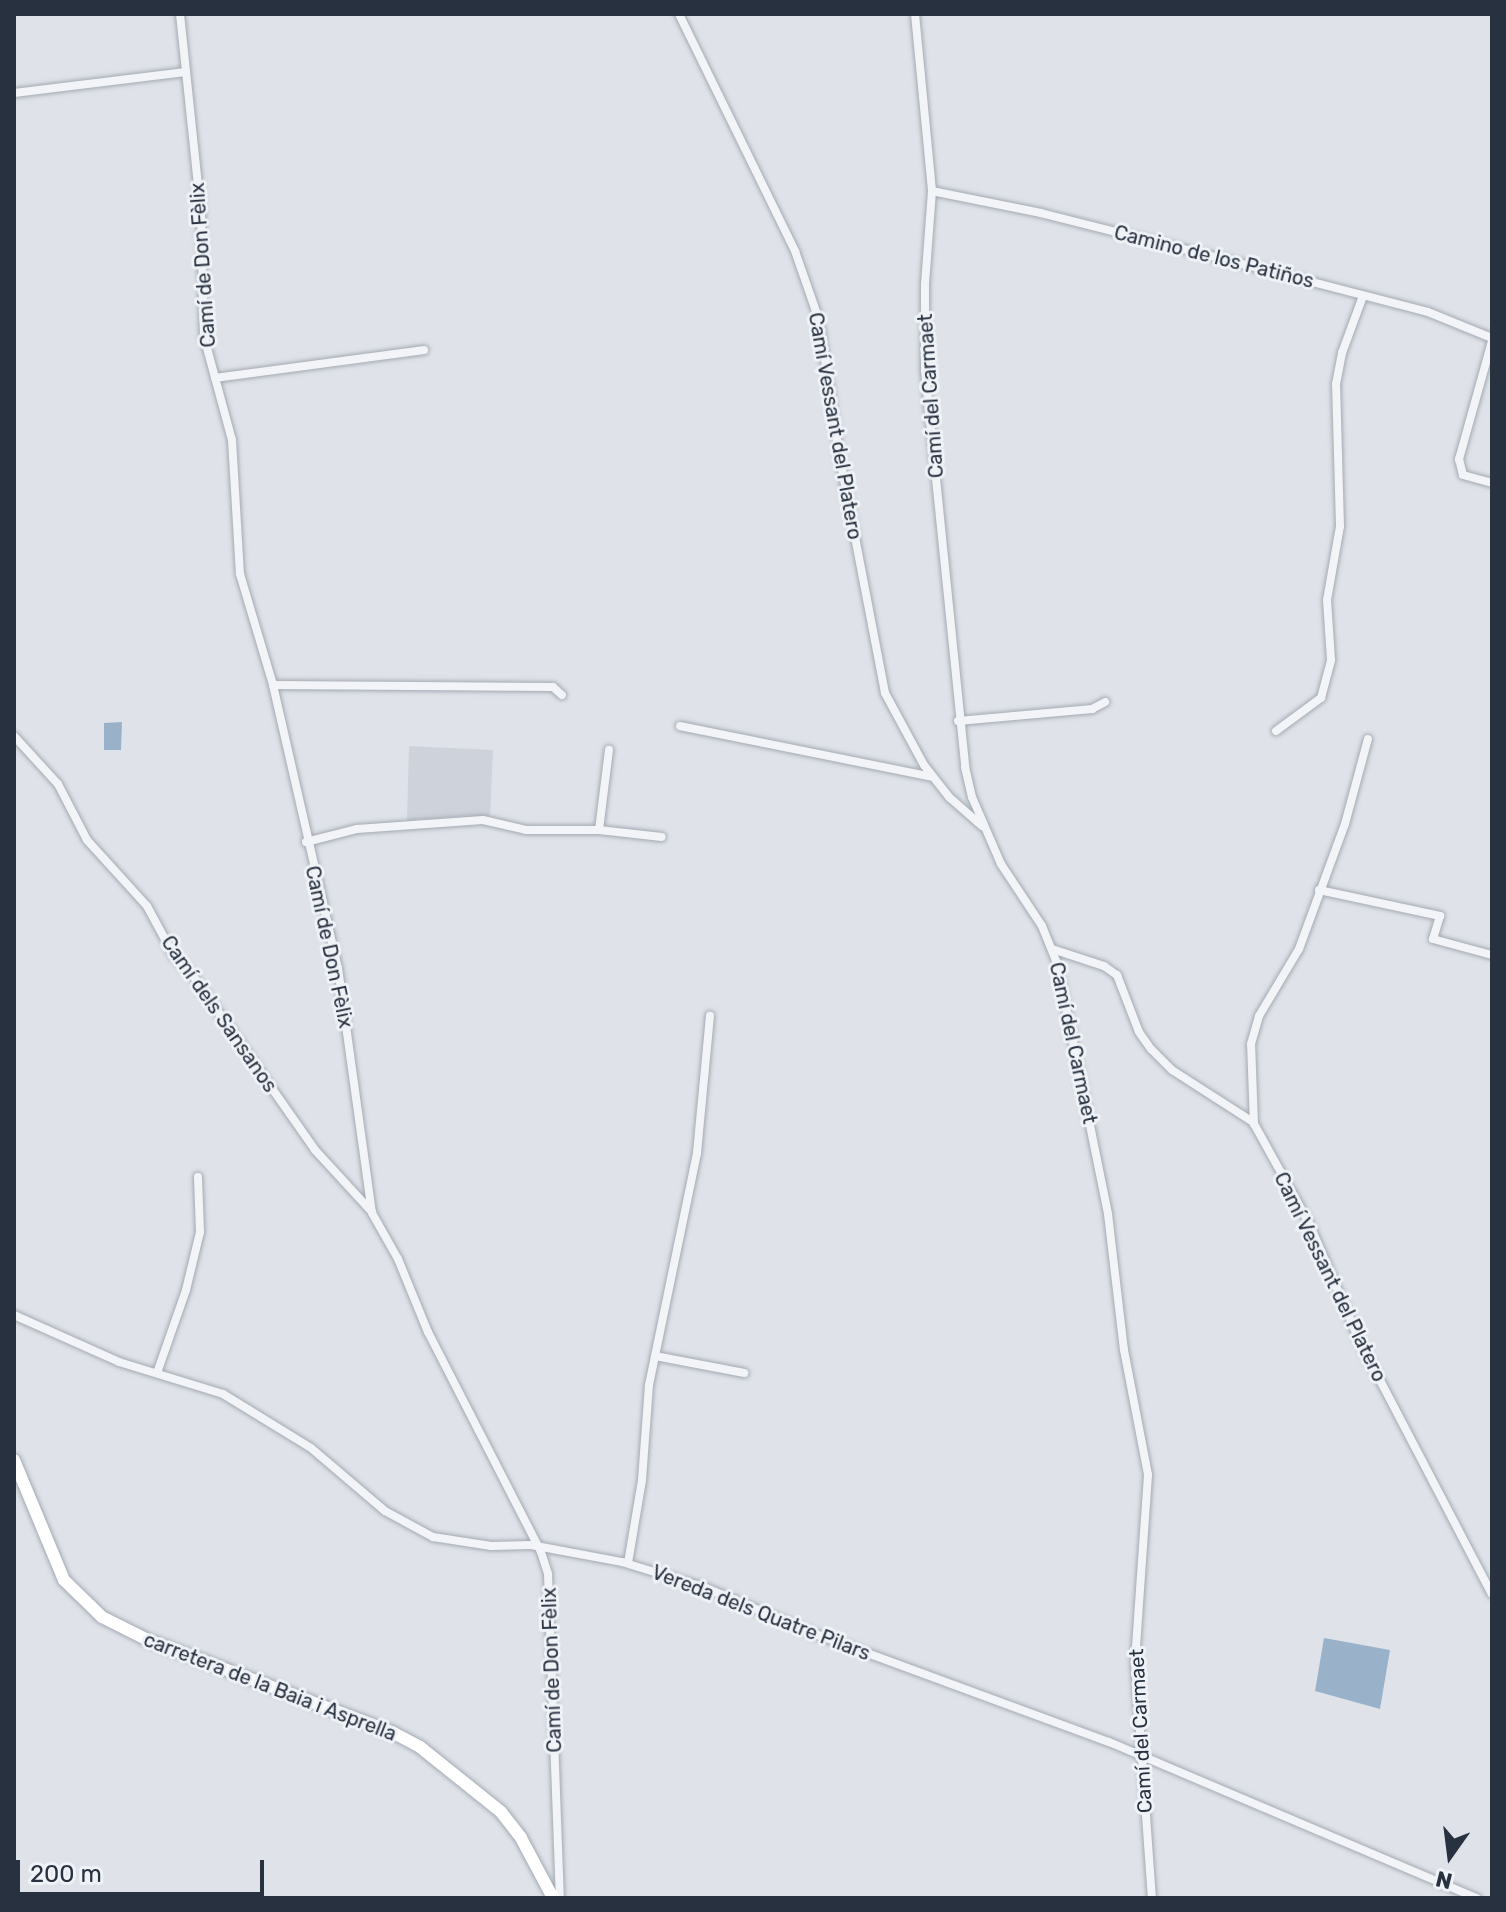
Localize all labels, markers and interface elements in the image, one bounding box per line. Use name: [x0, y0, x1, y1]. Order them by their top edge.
street label: Camí de Don Fèlix: [185, 182, 221, 348]
street label: Camino de los Patiños: [1112, 221, 1316, 293]
street label: Camí Vessant del Platero: [803, 310, 867, 542]
street label: Camí del Carmaet: [913, 313, 949, 479]
street label: Camí de Don Fèlix: [300, 864, 358, 1030]
street label: Camí dels Sansanos: [156, 931, 282, 1097]
street label: Camí del Carmaet: [1044, 960, 1102, 1126]
street label: Camí Vessant del Platero: [1269, 1168, 1391, 1386]
street label: Vereda dels Quatre Pilars: [648, 1560, 874, 1666]
street label: Camí de Don Fèlix: [537, 1587, 567, 1753]
street label: carretera de la Baia i Asprella: [140, 1628, 400, 1746]
street label: Camí del Carmaet: [1125, 1648, 1157, 1814]
north arrow: [1410, 1816, 1490, 1896]
scale bar: [20, 1844, 268, 1894]
text: 200 m: [30, 1860, 102, 1888]
text: N: [1433, 1865, 1455, 1895]

